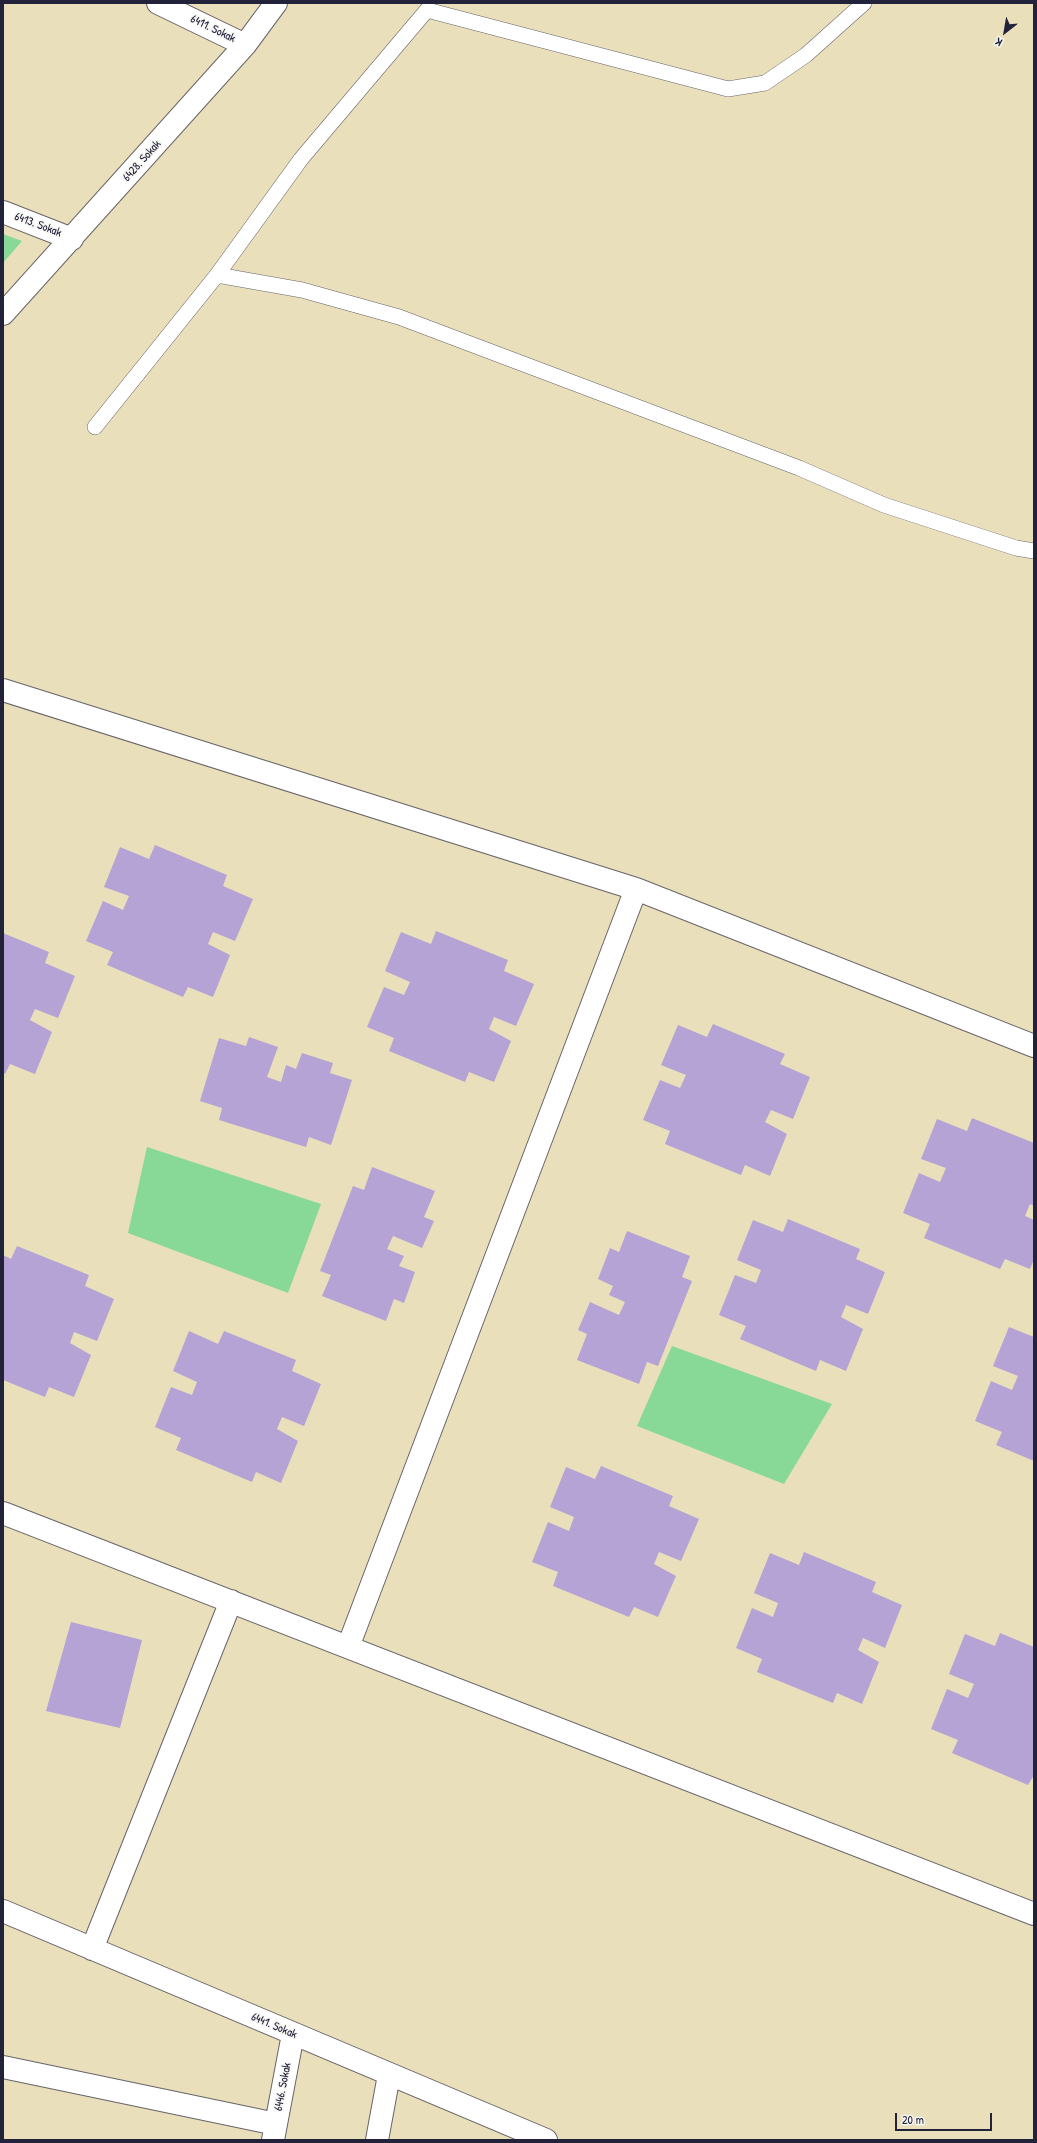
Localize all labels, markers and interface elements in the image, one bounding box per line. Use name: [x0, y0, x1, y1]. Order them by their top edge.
street label: 6411. Sokak: [188, 12, 238, 46]
north arrow: [985, 12, 1025, 52]
text: K: [993, 35, 1005, 50]
street label: 6428. Sokak: [120, 137, 164, 185]
street label: 6413. Sokak: [12, 209, 64, 241]
street label: 6441. Sokak: [249, 2010, 299, 2042]
street label: 6446. Sokak: [271, 2062, 295, 2112]
scale bar: [897, 2105, 994, 2131]
text: 20 m: [902, 2111, 924, 2128]

